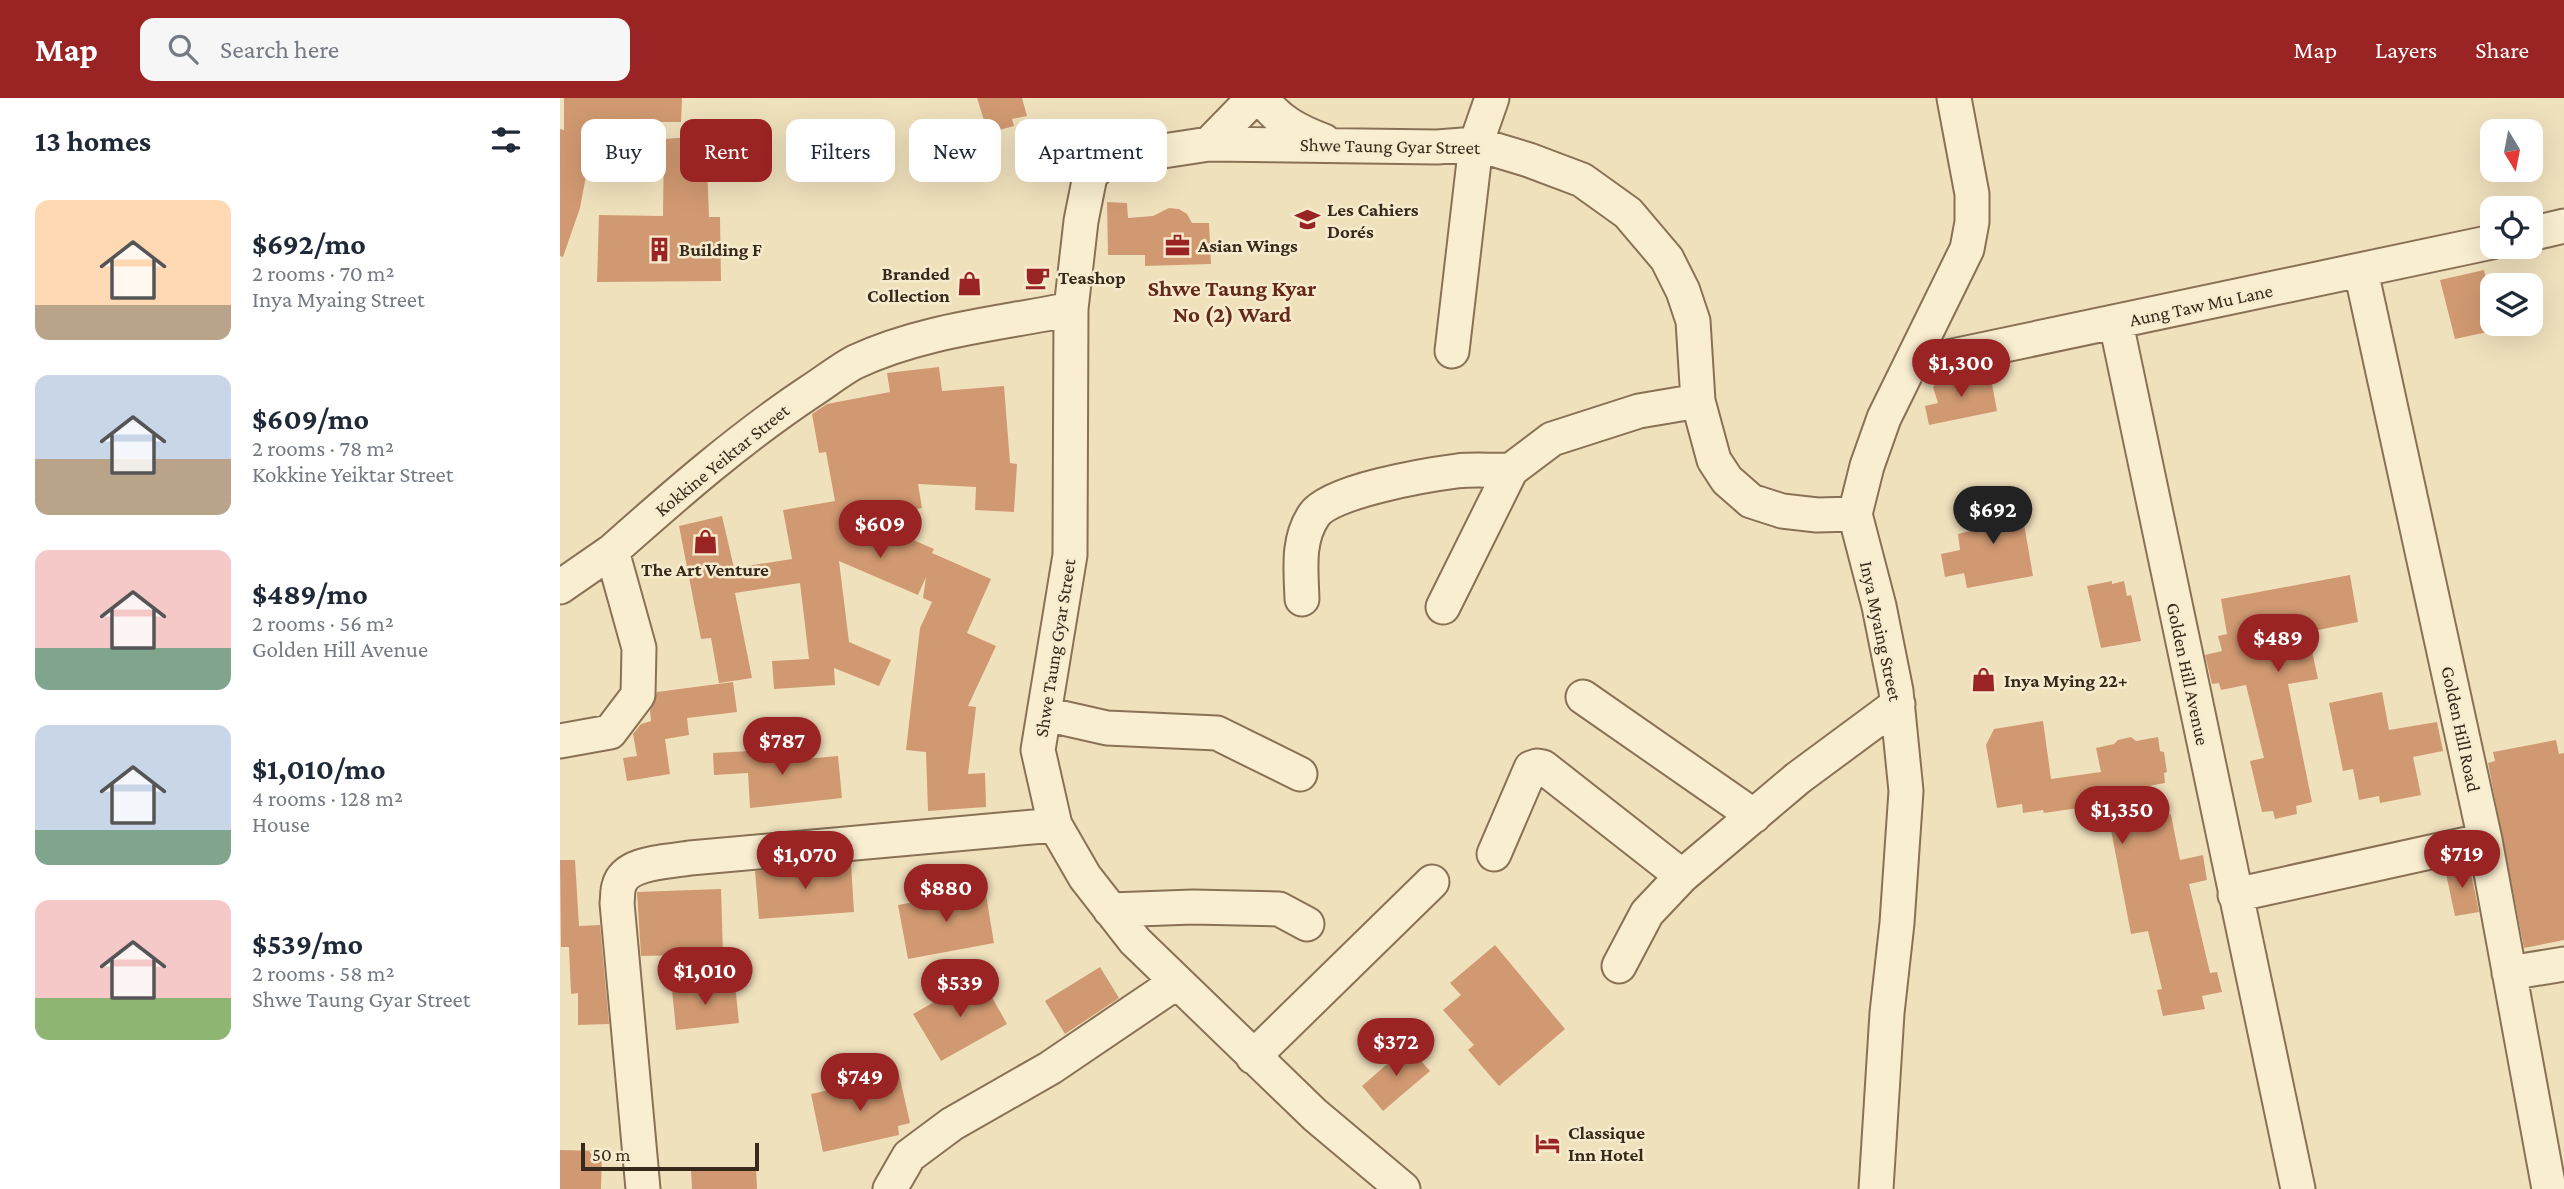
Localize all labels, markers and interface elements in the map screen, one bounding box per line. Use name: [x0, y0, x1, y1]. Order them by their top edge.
search box: [140, 18, 630, 81]
icon: search: [164, 30, 202, 68]
text: Map: [35, 31, 98, 68]
text: Search here: [220, 35, 339, 64]
text: Map: [2293, 36, 2337, 63]
text: Layers: [2375, 36, 2437, 63]
text: Share: [2475, 36, 2529, 63]
chip: Buy: [581, 119, 666, 182]
chip: Rent: [680, 119, 772, 182]
chip: Filters: [786, 119, 895, 182]
chip: New: [909, 119, 1001, 182]
chip: Apartment: [1015, 119, 1167, 182]
north arrow: [2480, 119, 2543, 182]
map controls: [2480, 119, 2543, 336]
icon: filters: [487, 121, 525, 159]
text: 13 homes: [35, 124, 151, 157]
street label: Shwe Taung Gyar Street: [1300, 134, 1481, 158]
button: locate: [2480, 196, 2543, 259]
place label: Les Cahiers Dorés: [1327, 199, 1419, 242]
school or university icon: Les Cahiers Dorés: [1293, 206, 1321, 234]
text: $692/mo: [252, 227, 366, 260]
icon: home: [91, 228, 175, 312]
office icon: Asian Wings: [1164, 231, 1192, 259]
building icon: Building F: [645, 235, 673, 263]
place label: Asian Wings: [1197, 235, 1298, 256]
place label: Building F: [679, 239, 762, 260]
text: 2 rooms · 70 m²: [252, 260, 395, 286]
place label: Branded Collection: [867, 263, 951, 306]
cafe icon: Teashop: [1024, 263, 1052, 291]
place label: Teashop: [1058, 267, 1126, 288]
shop icon: Branded Collection: [956, 270, 984, 298]
button: layers: [2480, 273, 2543, 336]
district label: Shwe Taung Kyar No (2) Ward: [1147, 275, 1317, 328]
street label: Aung Taw Mu Lane: [2128, 280, 2274, 330]
text: Inya Myaing Street: [252, 286, 425, 312]
pin: $1,300: [1904, 340, 2018, 399]
text: $1,300: [1928, 349, 1994, 375]
street label: Kokkine Yeiktar Street: [651, 399, 794, 520]
text: $609/mo: [252, 402, 369, 435]
icon: home: [91, 403, 175, 487]
text: 2 rooms · 78 m²: [252, 435, 394, 461]
text: Kokkine Yeiktar Street: [252, 461, 453, 487]
pin: $692: [1952, 486, 2034, 546]
text: $692: [1969, 496, 2017, 522]
pin: $609: [839, 500, 921, 560]
text: $609: [855, 510, 905, 536]
shop icon: The Art Venture: [691, 527, 719, 555]
street label: Shwe Taung Gyar Street: [1031, 557, 1080, 739]
place label: The Art Venture: [641, 559, 769, 580]
street label: Inya Myaing Street: [1856, 559, 1906, 704]
text: $489/mo: [252, 577, 368, 610]
icon: home: [91, 578, 175, 662]
street label: Golden Hill Avenue: [2163, 601, 2213, 747]
text: 2 rooms · 56 m²: [252, 610, 394, 636]
pin: $489: [2237, 614, 2319, 674]
text: $489: [2253, 624, 2303, 650]
text: Golden Hill Avenue: [252, 636, 428, 662]
street label: Golden Hill Road: [2437, 664, 2485, 794]
shop icon: Inya Mying 22+: [1970, 666, 1998, 694]
place label: Inya Mying 22+: [2004, 670, 2128, 691]
pin: $787: [741, 718, 823, 777]
text: $787: [759, 727, 805, 753]
text: $1,010/mo: [252, 752, 386, 785]
icon: home: [91, 753, 175, 837]
text: 4 rooms · 128 m²: [252, 785, 403, 811]
pin: $1,350: [2065, 786, 2179, 846]
text: $1,350: [2091, 796, 2153, 822]
text: House: [252, 811, 310, 837]
pin: $719: [2421, 830, 2503, 890]
pin: $1,070: [748, 832, 862, 891]
text: $719: [2440, 840, 2484, 866]
text: $1,070: [773, 841, 837, 867]
pin: $880: [905, 864, 987, 924]
text: $880: [920, 874, 972, 900]
text: $539/mo: [252, 927, 363, 960]
icon: home: [91, 928, 175, 1012]
pin: $1,010: [648, 948, 762, 1007]
text: $1,010: [674, 957, 736, 983]
text: 2 rooms · 58 m²: [252, 960, 394, 986]
pin: $539: [919, 960, 1001, 1019]
text: $539: [937, 969, 983, 995]
text: Shwe Taung Gyar Street: [252, 986, 470, 1012]
pin: $372: [1355, 1018, 1437, 1078]
text: $372: [1373, 1028, 1419, 1054]
pin: $749: [819, 1054, 901, 1113]
text: $749: [837, 1063, 883, 1089]
place label: Classique Inn Hotel: [1568, 1122, 1645, 1165]
hotel icon: Classique Inn Hotel: [1534, 1129, 1562, 1157]
scale bar: [581, 1140, 760, 1172]
text: 50 m: [592, 1144, 631, 1165]

